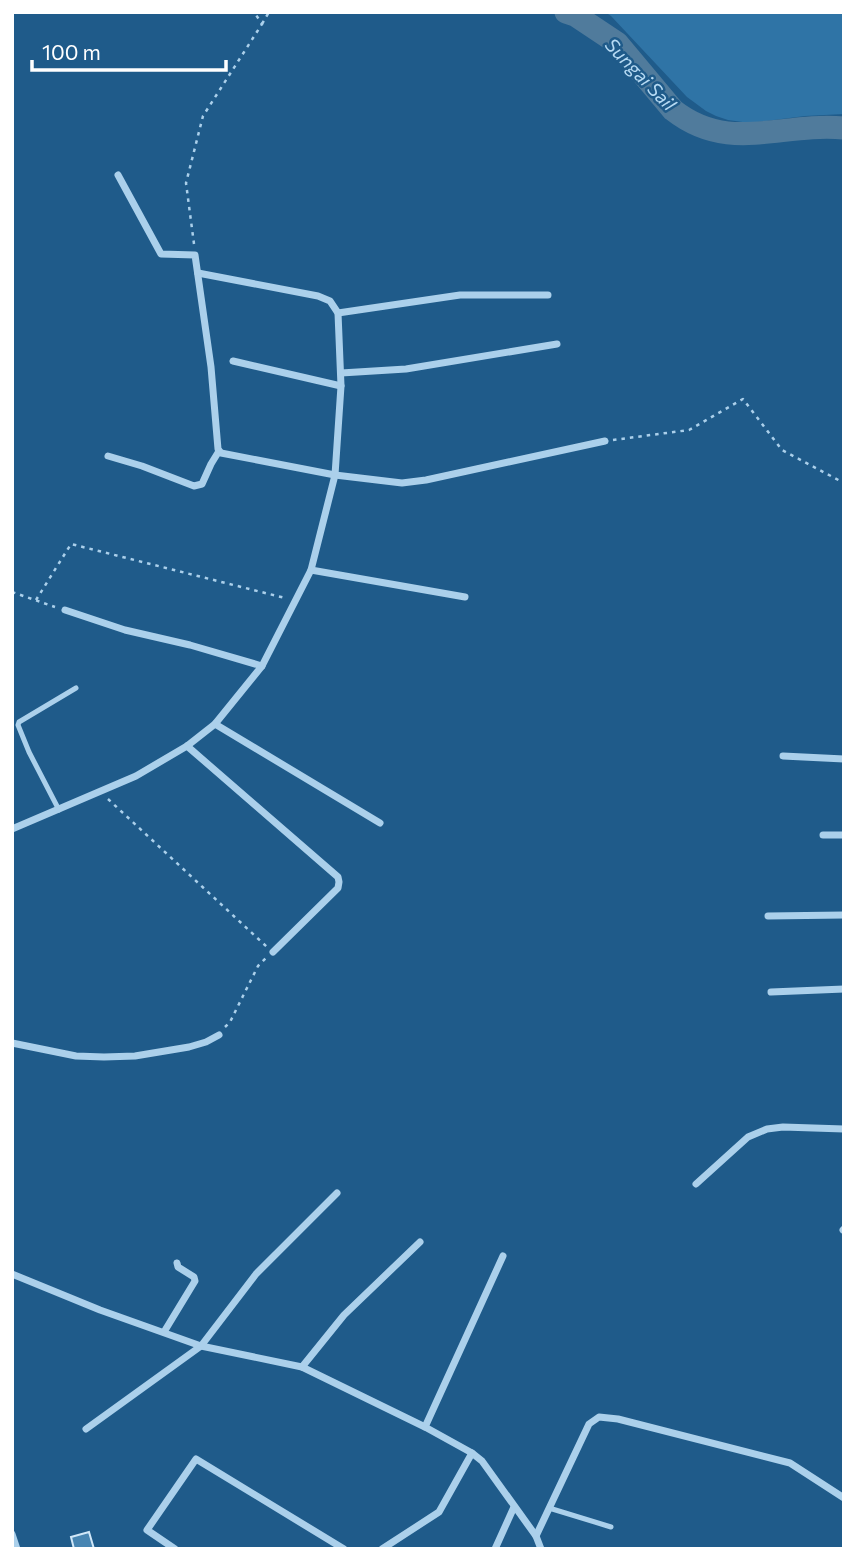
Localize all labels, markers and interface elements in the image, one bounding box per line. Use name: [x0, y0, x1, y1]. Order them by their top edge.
scale bar: [32, 28, 226, 72]
water label: Sungai Sail: [601, 33, 682, 116]
text: 100 m: [42, 39, 101, 64]

